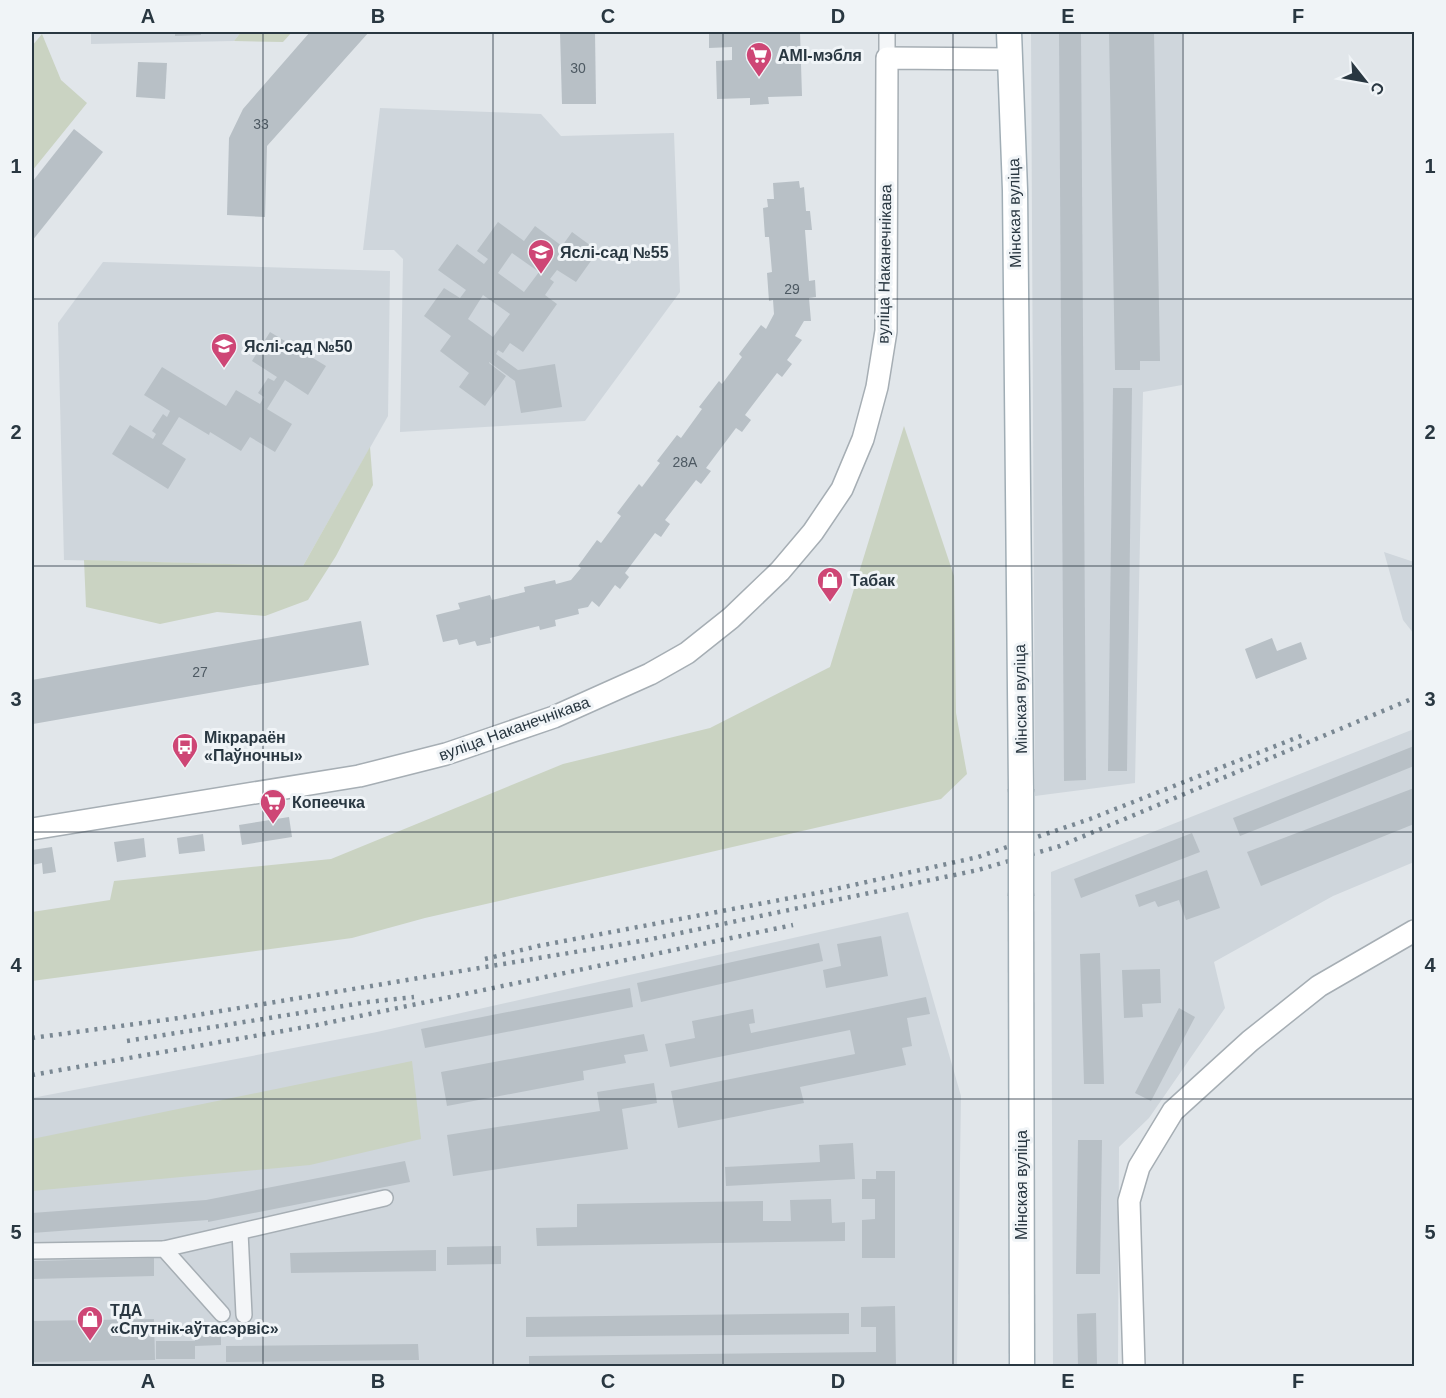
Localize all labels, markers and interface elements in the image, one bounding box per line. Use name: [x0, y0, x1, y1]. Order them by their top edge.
text: A: [141, 5, 155, 27]
text: B: [371, 5, 385, 27]
text: C: [601, 5, 615, 27]
text: D: [831, 5, 845, 27]
text: E: [1061, 5, 1075, 27]
text: F: [1292, 5, 1304, 27]
supermarket icon: AMI-мэбля: [744, 40, 774, 78]
place label: AMI-мэбля: [778, 47, 862, 64]
north arrow: [1335, 51, 1395, 111]
house number: 30: [570, 60, 586, 76]
text: С: [1367, 79, 1388, 98]
house number: 33: [253, 116, 269, 132]
text: 1: [10, 155, 22, 177]
text: 1: [1424, 155, 1436, 177]
street label: Мінская вуліца: [1005, 158, 1024, 268]
street label: вуліца Наканечнікава: [875, 184, 894, 344]
school or university icon: Яслі-сад №55: [526, 237, 556, 275]
place label: Яслі-сад №55: [560, 244, 669, 261]
house number: 29: [784, 281, 800, 297]
school or university icon: Яслі-сад №50: [209, 331, 239, 369]
place label: Яслі-сад №50: [244, 338, 353, 355]
text: 2: [10, 421, 22, 443]
text: 2: [1424, 421, 1436, 443]
house number: 28А: [673, 454, 698, 470]
shop icon: Табак: [815, 565, 845, 603]
place label: Табак: [850, 572, 896, 589]
street label: Мінская вуліца: [1011, 644, 1030, 754]
house number: 27: [192, 664, 208, 680]
text: 3: [10, 688, 22, 710]
text: 3: [1424, 688, 1436, 710]
street label: вуліца Наканечнікава: [436, 693, 592, 764]
place label: Мікрараён «Паўночны»: [204, 729, 303, 764]
bus stop icon: Мікрараён «Паўночны»: [170, 731, 200, 769]
supermarket icon: Копеечка: [258, 787, 288, 825]
place label: Копеечка: [292, 794, 365, 811]
text: 4: [10, 954, 22, 976]
text: 4: [1424, 954, 1436, 976]
street label: Мінская вуліца: [1013, 1130, 1030, 1240]
text: 5: [10, 1221, 22, 1243]
text: 5: [1424, 1221, 1436, 1243]
place label: ТДА «Спутнік-аўтасэрвіс»: [110, 1302, 279, 1337]
shop icon: ТДА «Спутнік-аўтасэрвіс»: [75, 1304, 105, 1342]
text: A: [141, 1370, 155, 1392]
text: B: [371, 1370, 385, 1392]
text: C: [601, 1370, 615, 1392]
text: D: [831, 1370, 845, 1392]
text: E: [1061, 1370, 1075, 1392]
text: F: [1292, 1370, 1304, 1392]

